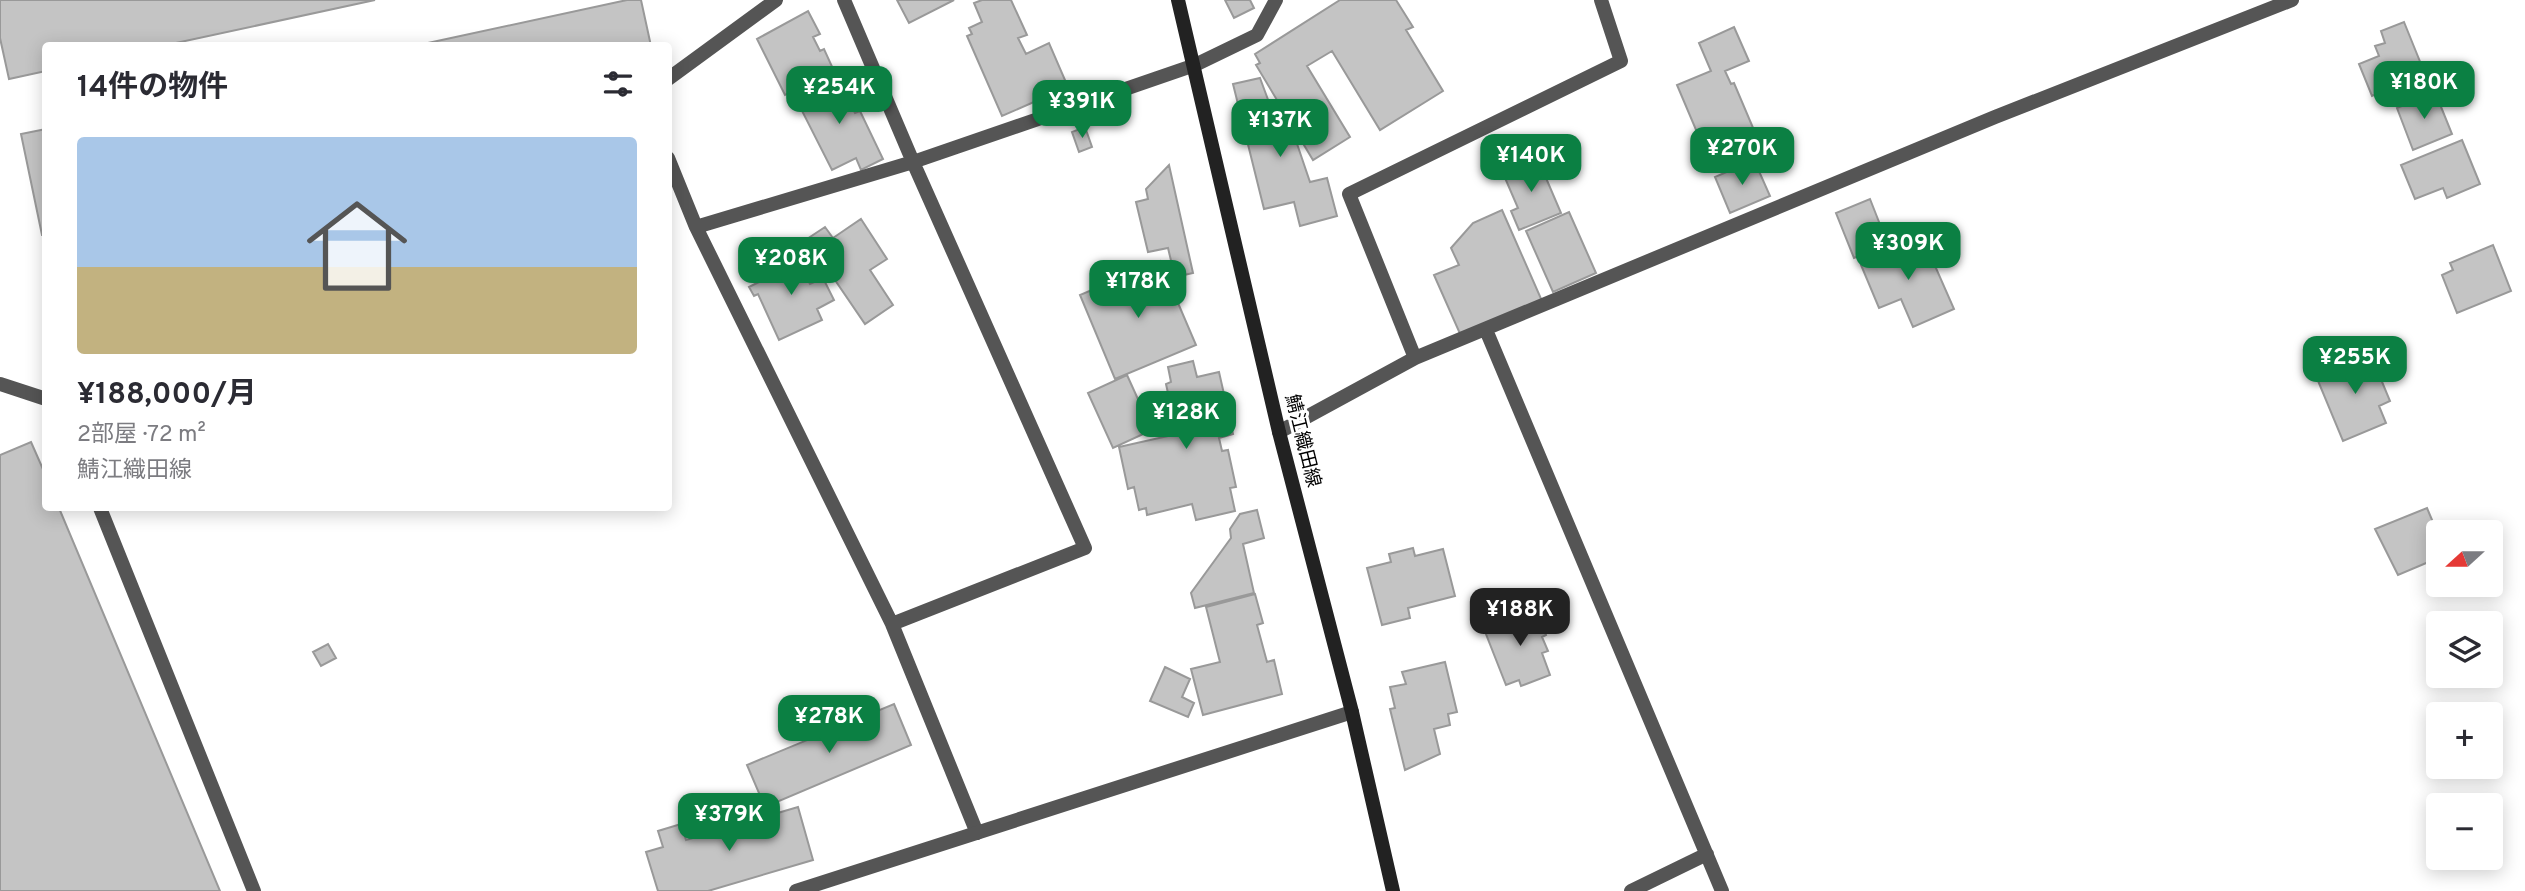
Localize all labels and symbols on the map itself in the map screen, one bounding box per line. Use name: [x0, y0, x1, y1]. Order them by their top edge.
pin: ¥180K: [2375, 61, 2473, 121]
pin: ¥254K: [790, 66, 888, 126]
pin: ¥391K: [1033, 80, 1131, 140]
pin: ¥137K: [1231, 100, 1329, 159]
pin: ¥270K: [1693, 128, 1791, 187]
pin: ¥140K: [1482, 134, 1580, 194]
pin: ¥309K: [1859, 222, 1957, 282]
pin: ¥208K: [742, 238, 840, 297]
pin: ¥178K: [1089, 260, 1187, 320]
pin: ¥255K: [2306, 336, 2404, 396]
pin: ¥128K: [1137, 392, 1235, 451]
street label: 鯖江織田線: [1279, 392, 1325, 490]
north arrow: [2426, 520, 2502, 597]
pin: ¥188K: [1471, 588, 1569, 648]
pin: ¥278K: [780, 696, 878, 755]
pin: ¥379K: [680, 794, 778, 853]

